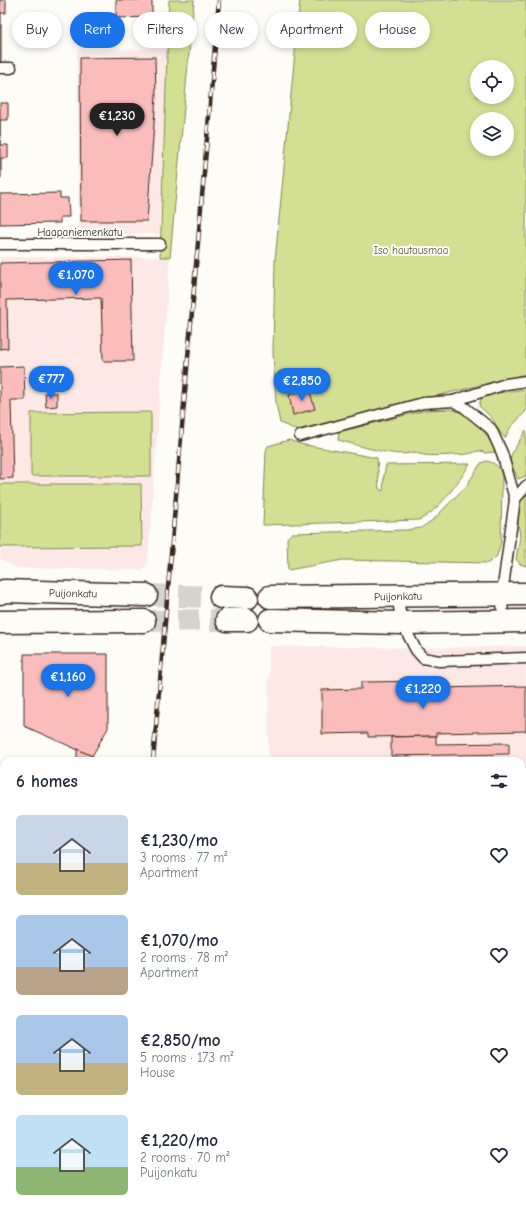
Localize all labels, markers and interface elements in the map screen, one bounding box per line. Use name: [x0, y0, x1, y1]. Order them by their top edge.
chip: Buy: [12, 12, 62, 48]
chip: Rent: [70, 12, 125, 48]
chip: Filters: [133, 12, 197, 48]
chip: New: [205, 12, 258, 48]
chip: Apartment: [266, 12, 357, 48]
chip: House: [365, 12, 430, 48]
map controls: [470, 60, 514, 156]
button: locate: [470, 60, 514, 104]
pin: €1,230: [84, 103, 150, 137]
text: €1,230: [99, 108, 135, 123]
button: layers: [470, 112, 514, 156]
street label: Haapaniemenkatu: [37, 226, 123, 239]
park label: Iso hautausmaa: [374, 244, 448, 257]
pin: €1,070: [43, 262, 109, 296]
text: €1,070: [57, 267, 95, 282]
pin: €777: [27, 366, 75, 400]
pin: €2,850: [269, 368, 335, 402]
text: €777: [38, 371, 64, 386]
text: €2,850: [283, 373, 321, 388]
street label: Puijonkatu: [49, 587, 97, 600]
street label: Puijonkatu: [374, 590, 422, 603]
pin: €1,160: [35, 664, 101, 698]
text: €1,160: [50, 669, 86, 684]
pin: €1,220: [390, 676, 456, 710]
text: €1,220: [405, 681, 441, 696]
icon: filters: [488, 770, 510, 792]
text: 6 homes: [16, 772, 78, 791]
icon: home: [48, 831, 96, 879]
text: €1,230/mo: [140, 831, 218, 850]
icon: heart: [488, 844, 510, 866]
text: 3 rooms · 77 m²: [140, 850, 227, 865]
text: Apartment: [140, 865, 198, 880]
icon: home: [48, 931, 96, 979]
text: €1,070/mo: [140, 931, 219, 950]
icon: heart: [488, 944, 510, 966]
text: 2 rooms · 78 m²: [140, 950, 228, 965]
text: Apartment: [140, 965, 198, 980]
icon: home: [48, 1031, 96, 1079]
text: €2,850/mo: [140, 1031, 221, 1050]
icon: heart: [488, 1044, 510, 1066]
text: 5 rooms · 173 m²: [140, 1050, 233, 1065]
text: House: [140, 1065, 175, 1080]
icon: home: [48, 1131, 96, 1179]
text: €1,220/mo: [140, 1131, 218, 1150]
icon: heart: [488, 1144, 510, 1166]
text: 2 rooms · 70 m²: [140, 1150, 229, 1165]
text: Puijonkatu: [140, 1165, 197, 1180]

